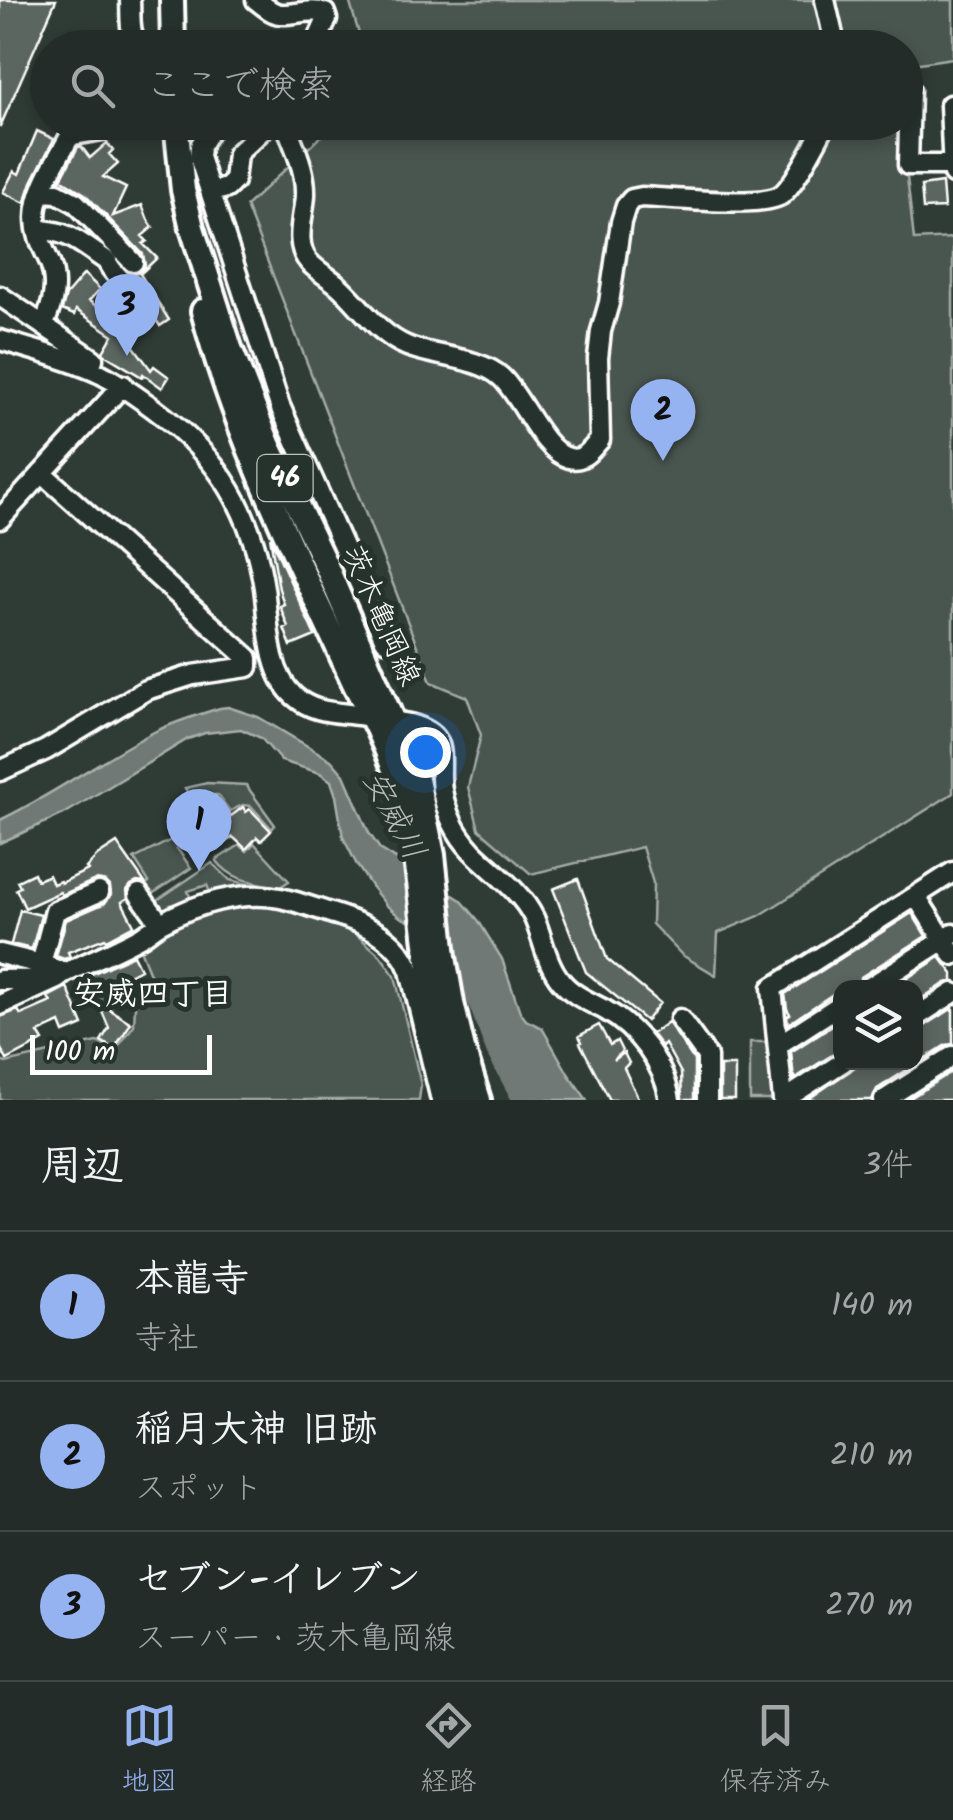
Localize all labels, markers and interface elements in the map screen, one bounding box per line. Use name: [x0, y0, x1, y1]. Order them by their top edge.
search box: [30, 30, 923, 140]
text: ここで検索: [145, 57, 335, 117]
icon: search: [65, 58, 120, 113]
pin: 3: [94, 274, 160, 356]
pin: 2: [630, 378, 696, 461]
road number: 46: [258, 455, 312, 501]
street label: 茨木亀岡線: [328, 538, 432, 694]
your location: [400, 727, 451, 778]
water label: 安威川: [348, 762, 438, 870]
pin: 1: [166, 788, 232, 871]
district label: 安威四丁目: [73, 970, 233, 1021]
map controls: [833, 980, 923, 1070]
button: layers: [833, 980, 923, 1070]
scale bar: [30, 1030, 212, 1074]
text: 100 m: [45, 1030, 115, 1075]
text: 周辺: [40, 1134, 124, 1201]
text: 3件: [863, 1141, 913, 1192]
text: 本龍寺: [135, 1251, 249, 1311]
text: 1: [68, 1281, 77, 1332]
text: 140 m: [831, 1281, 913, 1332]
text: 寺社: [135, 1314, 199, 1365]
text: 稲月大神 旧跡: [135, 1401, 378, 1461]
text: 2: [63, 1431, 82, 1482]
text: 210 m: [830, 1431, 913, 1482]
text: スポット: [135, 1464, 263, 1515]
text: セブン-イレブン: [135, 1551, 421, 1611]
text: 3: [64, 1581, 81, 1632]
text: 270 m: [825, 1581, 913, 1632]
text: スーパー · 茨木亀岡線: [135, 1614, 455, 1665]
tab: 地図: [121, 1698, 178, 1805]
tab: 経路: [420, 1698, 477, 1805]
tab: 保存済み: [719, 1698, 832, 1805]

